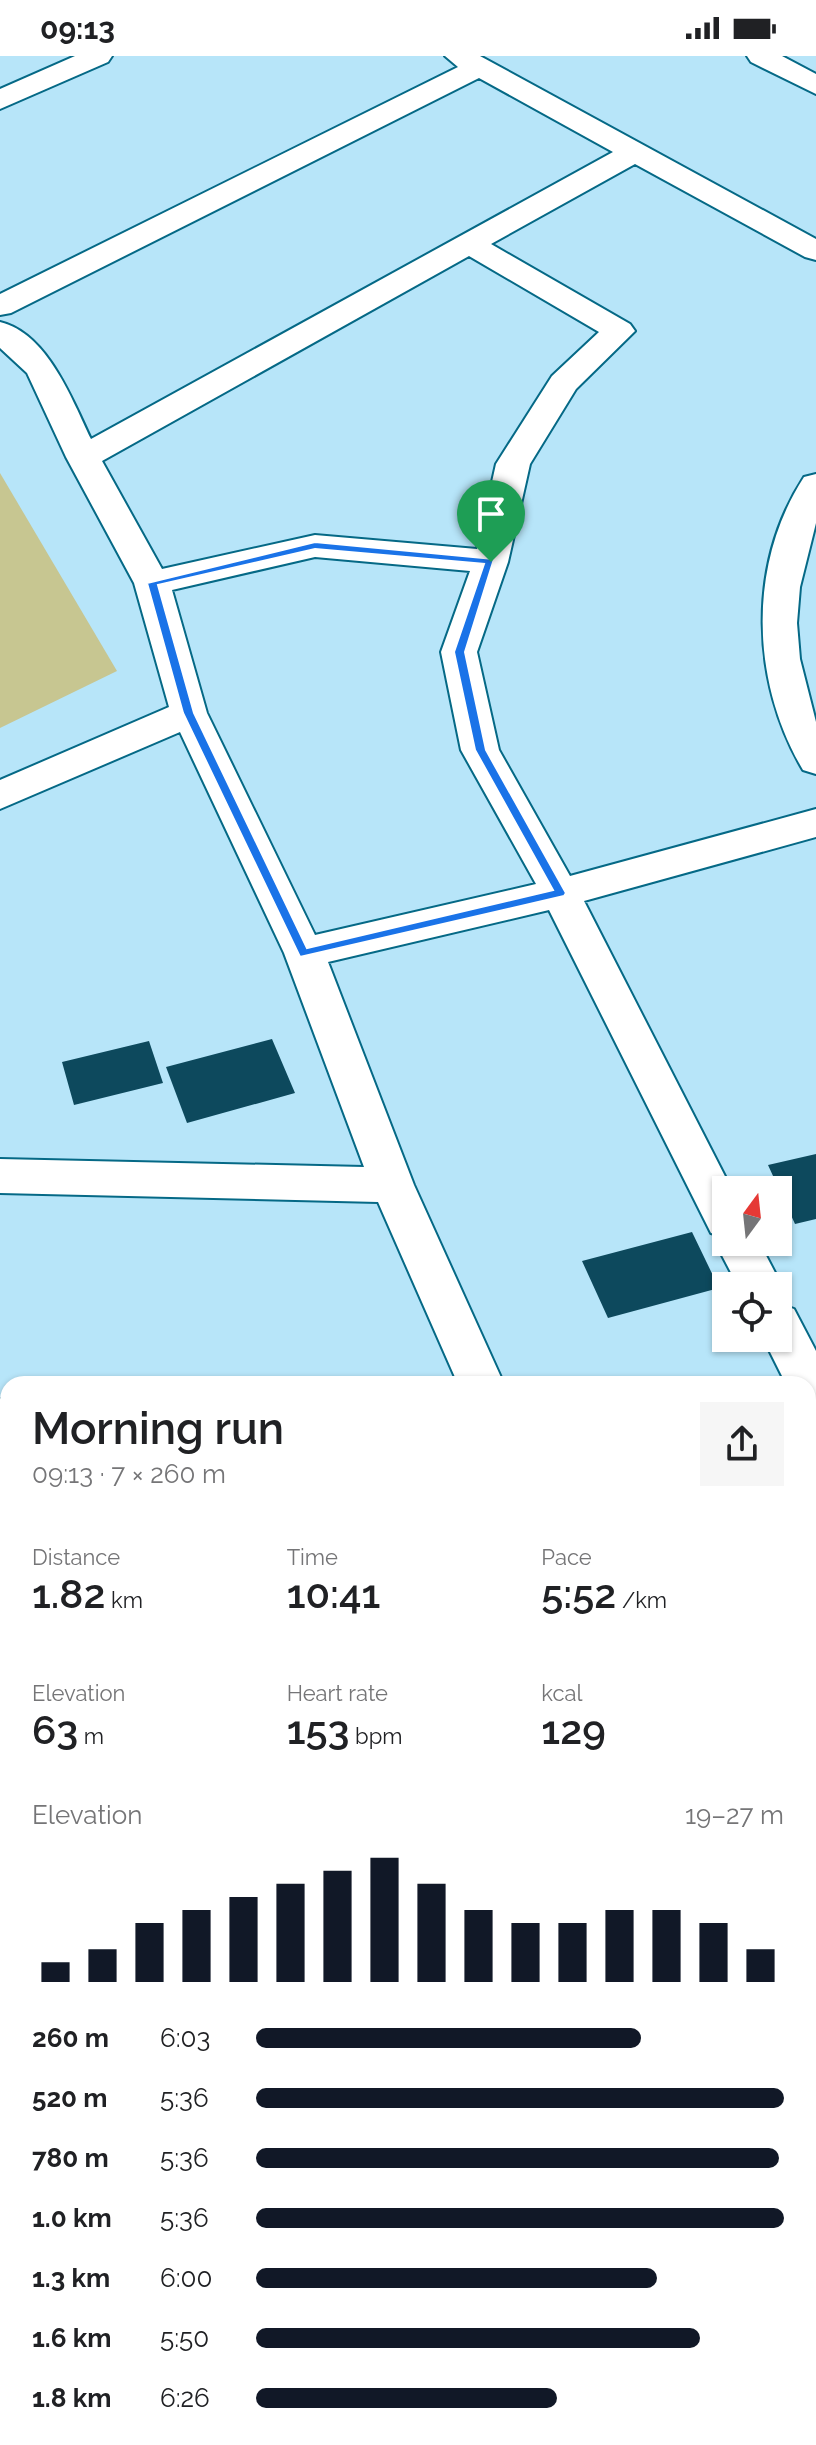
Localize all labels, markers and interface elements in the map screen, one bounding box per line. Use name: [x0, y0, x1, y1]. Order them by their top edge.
text: 09:13: [40, 11, 115, 46]
pin: [457, 480, 525, 562]
icon: arrive: [469, 492, 513, 536]
north arrow: [712, 1176, 792, 1256]
map controls: [712, 1176, 792, 1352]
button: locate: [712, 1272, 792, 1352]
button: share: [700, 1402, 784, 1486]
text: Morning run: [32, 1403, 284, 1454]
text: 09:13 · 7 × 260 m: [32, 1459, 226, 1489]
text: Distance: [32, 1544, 120, 1570]
text: Time: [287, 1544, 338, 1570]
text: Pace: [541, 1544, 592, 1570]
text: 1.82: [32, 1570, 105, 1617]
text: 10:41: [287, 1570, 380, 1617]
text: 5:52: [541, 1570, 616, 1617]
text: km: [105, 1587, 143, 1613]
text: /km: [616, 1587, 667, 1613]
text: Elevation: [32, 1680, 125, 1706]
text: Heart rate: [287, 1680, 388, 1706]
text: kcal: [541, 1680, 582, 1706]
text: 63: [32, 1706, 78, 1753]
text: 153: [287, 1706, 350, 1753]
text: 129: [541, 1706, 606, 1753]
text: m: [78, 1723, 104, 1749]
text: bpm: [350, 1723, 402, 1749]
text: Elevation: [32, 1800, 142, 1830]
text: 19–27 m: [685, 1800, 784, 1830]
text: 260 m: [32, 2023, 109, 2053]
text: 6:03: [160, 2023, 210, 2053]
text: 520 m: [32, 2083, 107, 2113]
text: 5:36: [160, 2083, 209, 2113]
text: 780 m: [32, 2143, 109, 2173]
text: 5:36: [160, 2143, 209, 2173]
text: 1.0 km: [32, 2203, 112, 2233]
text: 5:36: [160, 2203, 209, 2233]
text: 1.3 km: [32, 2263, 110, 2293]
text: 6:00: [160, 2263, 212, 2293]
text: 1.6 km: [32, 2323, 111, 2353]
text: 5:50: [160, 2323, 209, 2353]
text: 1.8 km: [32, 2383, 111, 2413]
text: 6:26: [160, 2383, 210, 2413]

